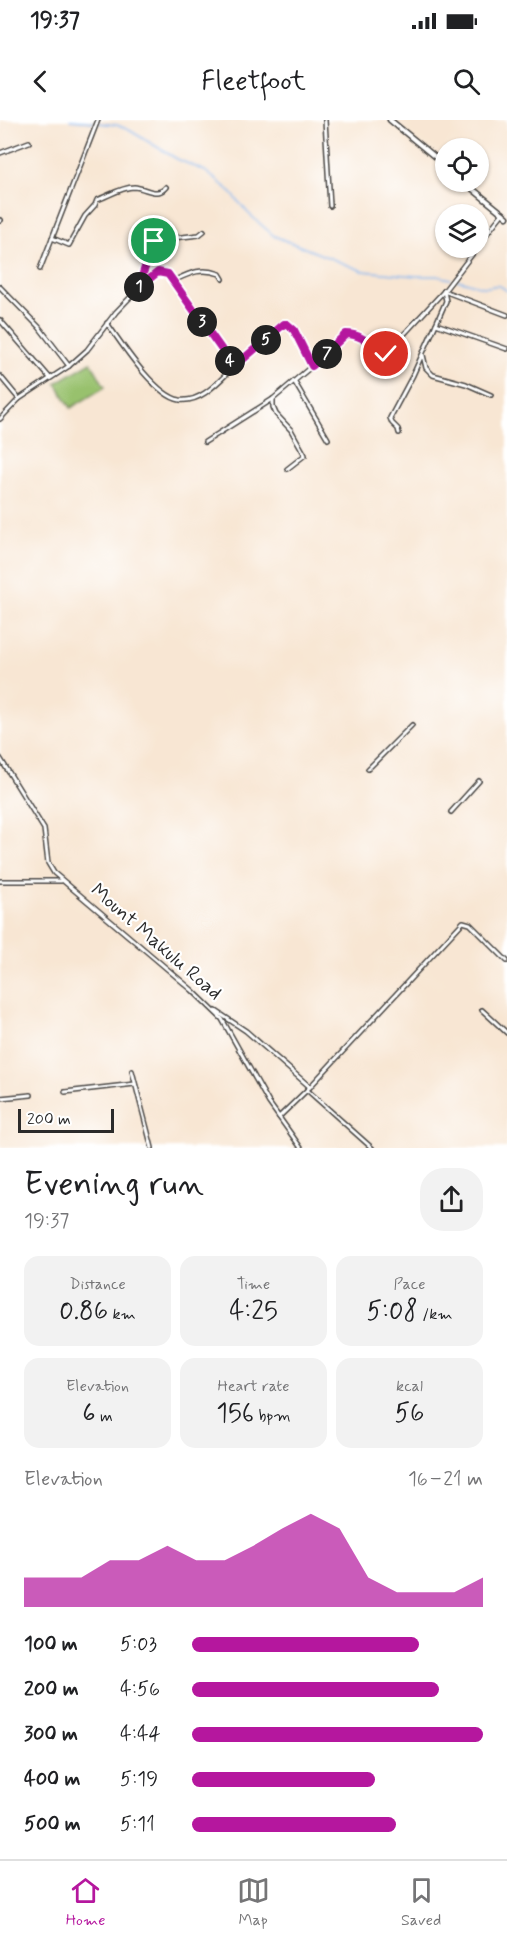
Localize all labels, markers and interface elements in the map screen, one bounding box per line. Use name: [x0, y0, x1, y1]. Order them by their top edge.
text: 19:37: [30, 7, 80, 35]
text: Fleetfoot: [201, 64, 306, 99]
icon: back: [24, 65, 57, 98]
icon: search: [450, 65, 483, 98]
map controls: [435, 138, 489, 258]
button: locate: [435, 138, 489, 192]
button: layers: [435, 204, 489, 258]
pin: [128, 215, 179, 266]
icon: arrive: [137, 224, 170, 257]
pin: 1: [124, 272, 154, 302]
text: 1: [135, 276, 143, 297]
pin: 3: [187, 307, 217, 337]
text: 3: [198, 311, 206, 332]
pin: 5: [251, 325, 281, 355]
pin: [360, 328, 411, 379]
text: 5: [261, 329, 271, 350]
icon: check: [369, 337, 402, 370]
pin: 7: [312, 339, 342, 369]
text: 7: [322, 343, 332, 364]
pin: 4: [215, 346, 245, 376]
text: 4: [225, 350, 235, 371]
street label: Mount Makulu Road: [85, 877, 227, 1007]
scale bar: [18, 1106, 114, 1133]
text: 200 m: [27, 1109, 71, 1130]
text: Evening run: [24, 1163, 204, 1207]
button: share: [420, 1168, 483, 1231]
text: 19:37: [24, 1208, 69, 1235]
text: Distance: [69, 1274, 126, 1295]
text: Time: [237, 1274, 270, 1295]
text: Pace: [394, 1274, 425, 1295]
text: 0.86: [59, 1295, 108, 1329]
text: 4:25: [229, 1295, 278, 1329]
text: 5:08: [367, 1295, 418, 1329]
text: km: [108, 1304, 136, 1325]
text: /km: [418, 1304, 452, 1325]
text: Elevation: [66, 1376, 129, 1397]
text: Heart rate: [218, 1376, 289, 1397]
text: kcal: [396, 1376, 423, 1397]
text: 6: [82, 1397, 96, 1431]
text: 156: [216, 1397, 254, 1431]
text: 56: [395, 1397, 424, 1431]
text: m: [96, 1406, 113, 1427]
text: bpm: [254, 1406, 291, 1427]
text: Elevation: [24, 1466, 103, 1493]
text: 16–21 m: [408, 1466, 483, 1493]
text: 100 m: [24, 1631, 78, 1658]
text: 5:03: [120, 1631, 157, 1658]
text: 200 m: [24, 1676, 79, 1703]
text: 4:56: [120, 1676, 160, 1703]
text: 300 m: [24, 1721, 78, 1748]
text: 4:44: [120, 1721, 161, 1748]
text: 400 m: [24, 1766, 80, 1793]
text: 5:19: [120, 1766, 158, 1793]
text: 500 m: [24, 1811, 81, 1838]
text: 5:11: [120, 1811, 155, 1838]
tab: Home: [66, 1874, 105, 1931]
tab: Map: [237, 1874, 270, 1931]
tab: Saved: [401, 1874, 441, 1931]

